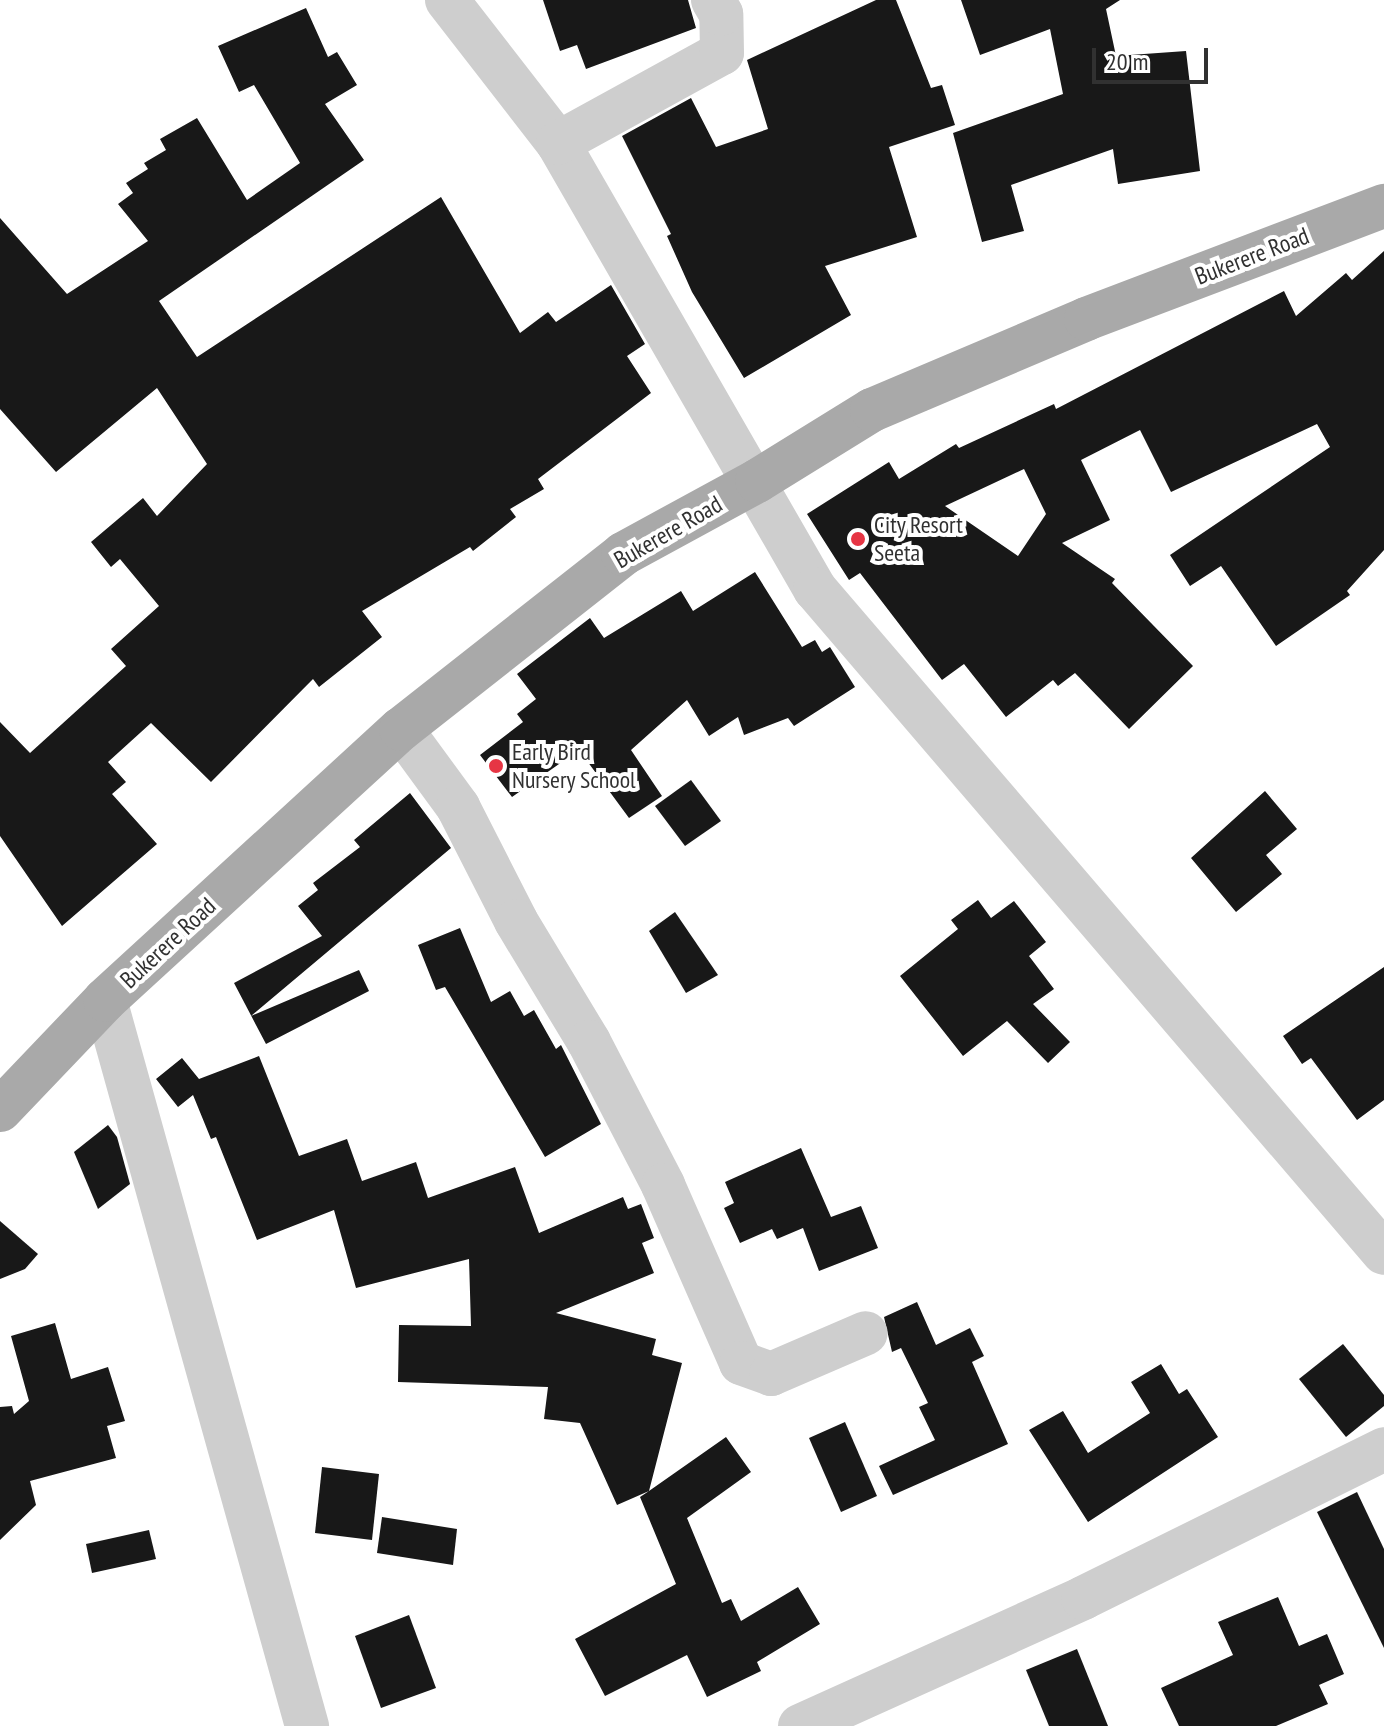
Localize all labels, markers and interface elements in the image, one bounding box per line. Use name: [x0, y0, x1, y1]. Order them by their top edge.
scale bar: [1096, 32, 1212, 82]
text: 20 m: [1106, 46, 1148, 77]
street label: Bukerere Road: [1191, 221, 1313, 291]
street label: Bukerere Road: [609, 490, 727, 574]
place label: City Resort Seeta: [874, 511, 963, 567]
marker: City Resort Seeta: [849, 530, 867, 548]
place label: Early Bird Nursery School: [512, 738, 636, 794]
marker: Early Bird Nursery School: [487, 757, 505, 775]
street label: Bukerere Road: [114, 892, 222, 994]

